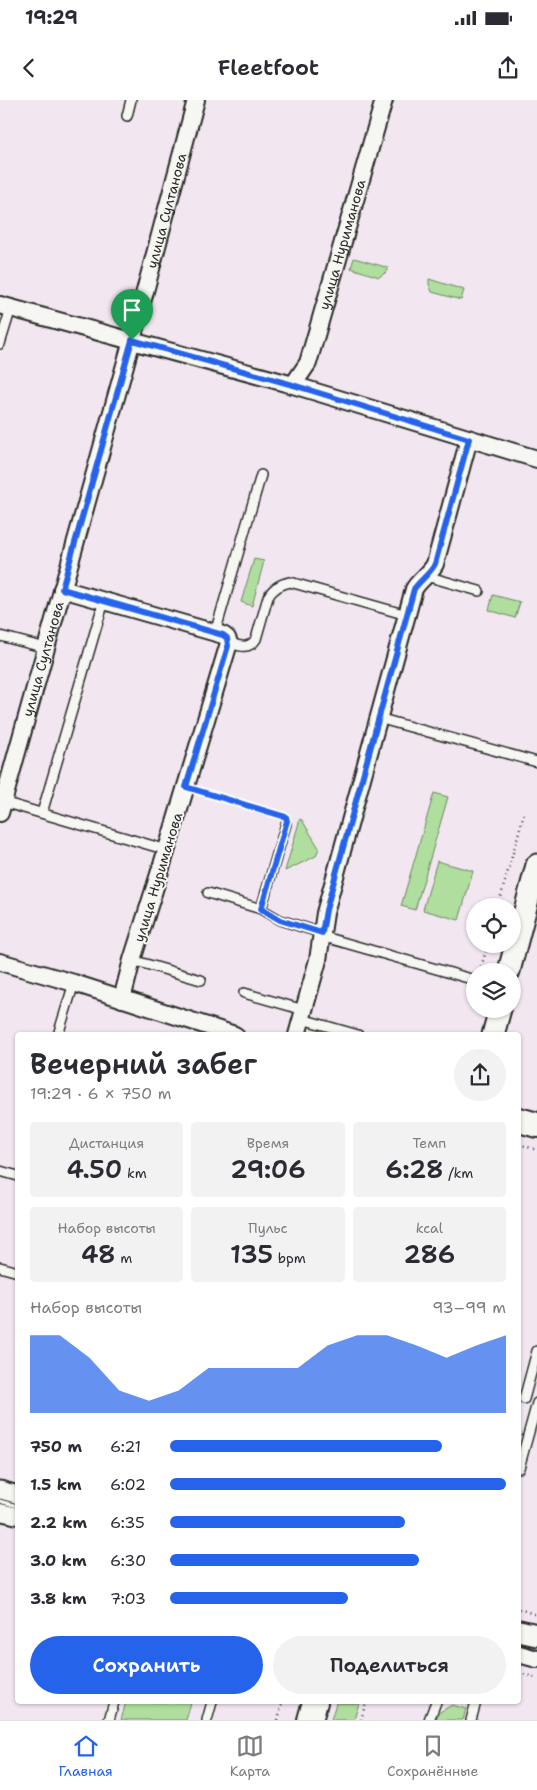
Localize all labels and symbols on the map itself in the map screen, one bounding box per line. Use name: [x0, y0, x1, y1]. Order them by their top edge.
street label: улица Султанова: [143, 151, 191, 270]
street label: улица Нуриманова: [315, 177, 370, 312]
pin: [111, 289, 153, 340]
street label: улица Султанова: [18, 599, 68, 718]
street label: улица Нуриманова: [130, 810, 186, 944]

